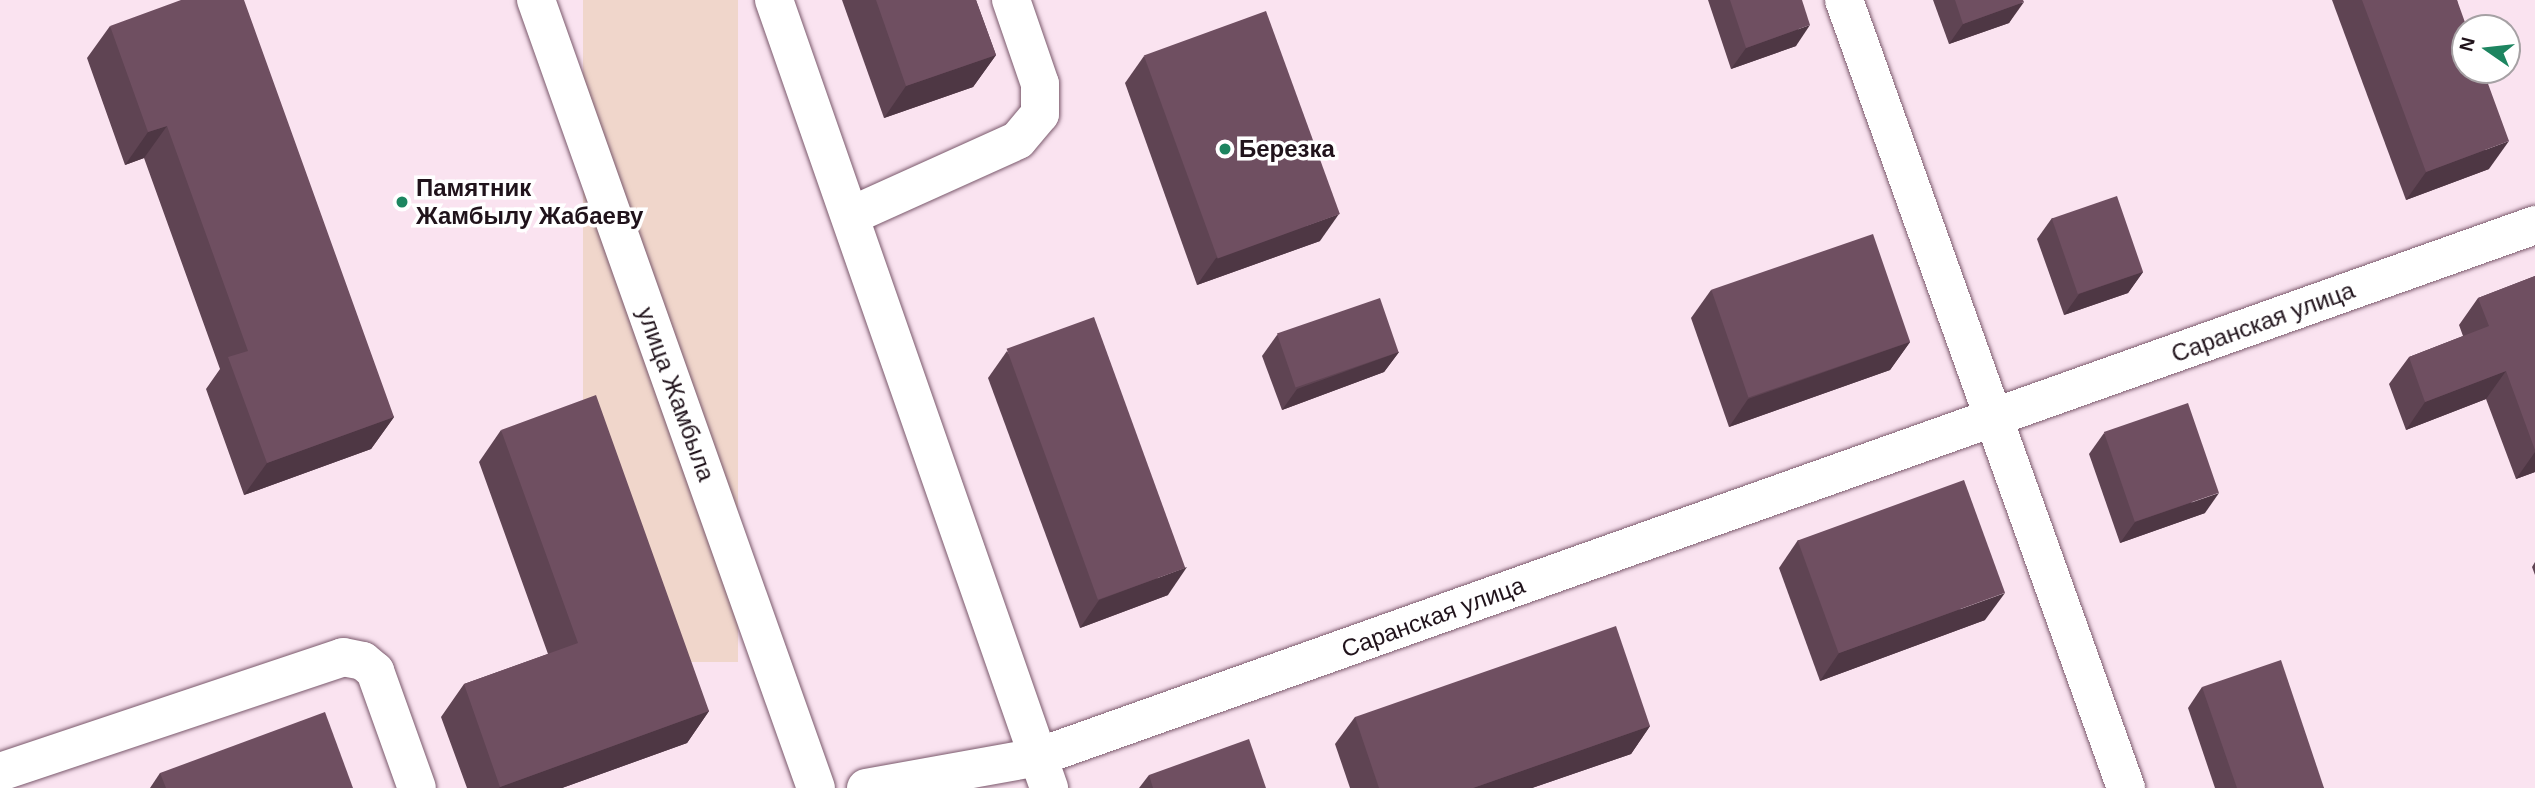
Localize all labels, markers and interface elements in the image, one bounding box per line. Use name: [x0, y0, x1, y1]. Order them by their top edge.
north arrow: [2451, 14, 2521, 84]
text: N: [2455, 35, 2479, 53]
place label: Березка: [1239, 135, 1335, 163]
marker: Березка: [1217, 141, 1233, 157]
place label: Памятник Жамбылу Жабаеву: [416, 174, 643, 230]
marker: Памятник Жамбылу Жабаеву: [394, 194, 410, 210]
street label: Саранская улица: [2167, 275, 2359, 369]
street label: улица Жамбыла: [631, 303, 721, 485]
street label: Саранская улица: [1337, 570, 1529, 664]

